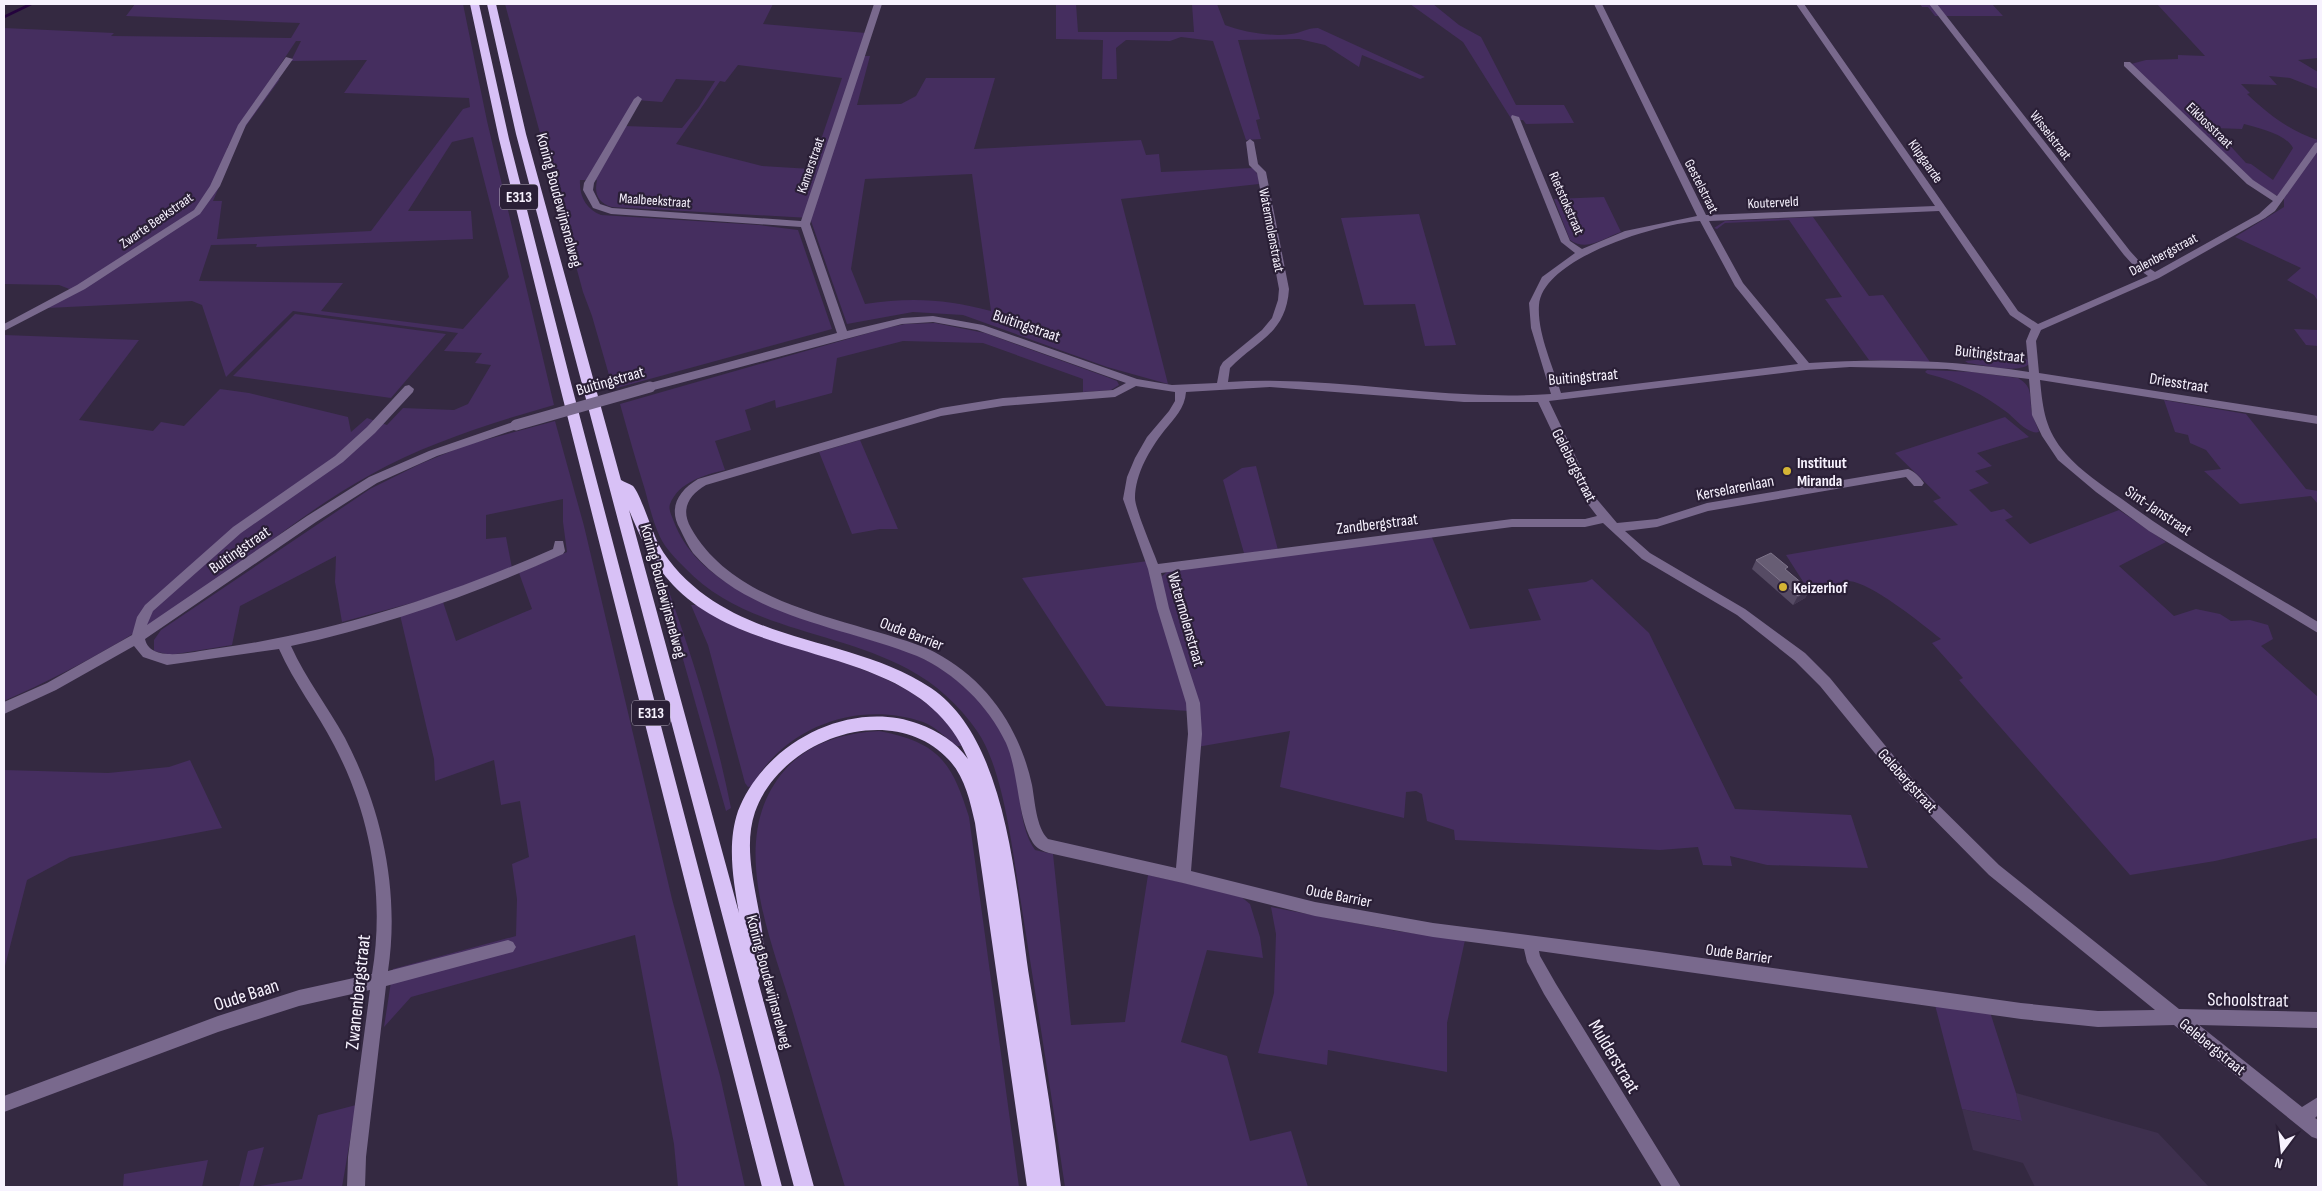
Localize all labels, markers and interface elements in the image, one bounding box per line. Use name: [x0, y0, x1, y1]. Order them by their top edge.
street label: Eikbosstraat: [2183, 99, 2237, 152]
street label: Wisselstraat: [2026, 107, 2075, 163]
street label: Koning Boudewijnsnelweg: [532, 131, 586, 270]
street label: Kamerstraat: [793, 135, 828, 195]
street label: Klipgaarde: [1905, 136, 1947, 186]
street label: Gestelstraat: [1681, 156, 1722, 216]
street label: Rietstokstraat: [1545, 169, 1588, 237]
road number: E313: [500, 184, 538, 210]
street label: Watermolenstraat: [1255, 187, 1288, 273]
street label: Zwarte Beekstraat: [116, 189, 196, 252]
street label: Maalbeekstraat: [618, 190, 692, 211]
street label: Kouterveld: [1747, 193, 1799, 212]
street label: Dalenbergstraat: [2126, 229, 2200, 280]
street label: Buitingstraat: [990, 306, 1063, 347]
street label: Buitingstraat: [1954, 341, 2026, 368]
street label: Buitingstraat: [574, 363, 647, 400]
street label: Buitingstraat: [1547, 365, 1619, 390]
street label: Driesstraat: [2148, 369, 2210, 398]
street label: Gelebergstraat: [1547, 426, 1600, 506]
place label: Instituut Miranda: [1797, 454, 1847, 491]
marker: Instituut Miranda: [1781, 465, 1793, 477]
street label: Kerselarenlaan: [1695, 472, 1776, 505]
street label: Sint-Janstraat: [2121, 482, 2195, 541]
street label: Zandbergstraat: [1335, 510, 1419, 539]
street label: Buitingstraat: [206, 522, 274, 578]
street label: Koning Boudewijnsnelweg: [636, 522, 690, 661]
street label: Watermolenstraat: [1163, 570, 1208, 669]
place label: Keizerhof: [1793, 579, 1848, 598]
marker: Keizerhof: [1777, 581, 1789, 593]
street label: Oude Barrier: [877, 614, 946, 655]
road number: E313: [632, 700, 670, 726]
street label: Gelebergstraat: [1873, 745, 1941, 817]
street label: Oude Barrier: [1304, 881, 1374, 912]
street label: Koning Boudewijnsnelweg: [742, 913, 796, 1052]
street label: Zwanenbergstraat: [341, 933, 376, 1051]
street label: Oude Barrier: [1704, 940, 1774, 969]
street label: Oude Baan: [211, 974, 282, 1017]
street label: Schoolstraat: [2207, 988, 2289, 1013]
street label: Gelebergstraat: [2175, 1015, 2249, 1080]
street label: Mulderstraat: [1583, 1016, 1645, 1098]
north arrow: [2257, 1126, 2307, 1176]
text: N: [2273, 1154, 2285, 1172]

